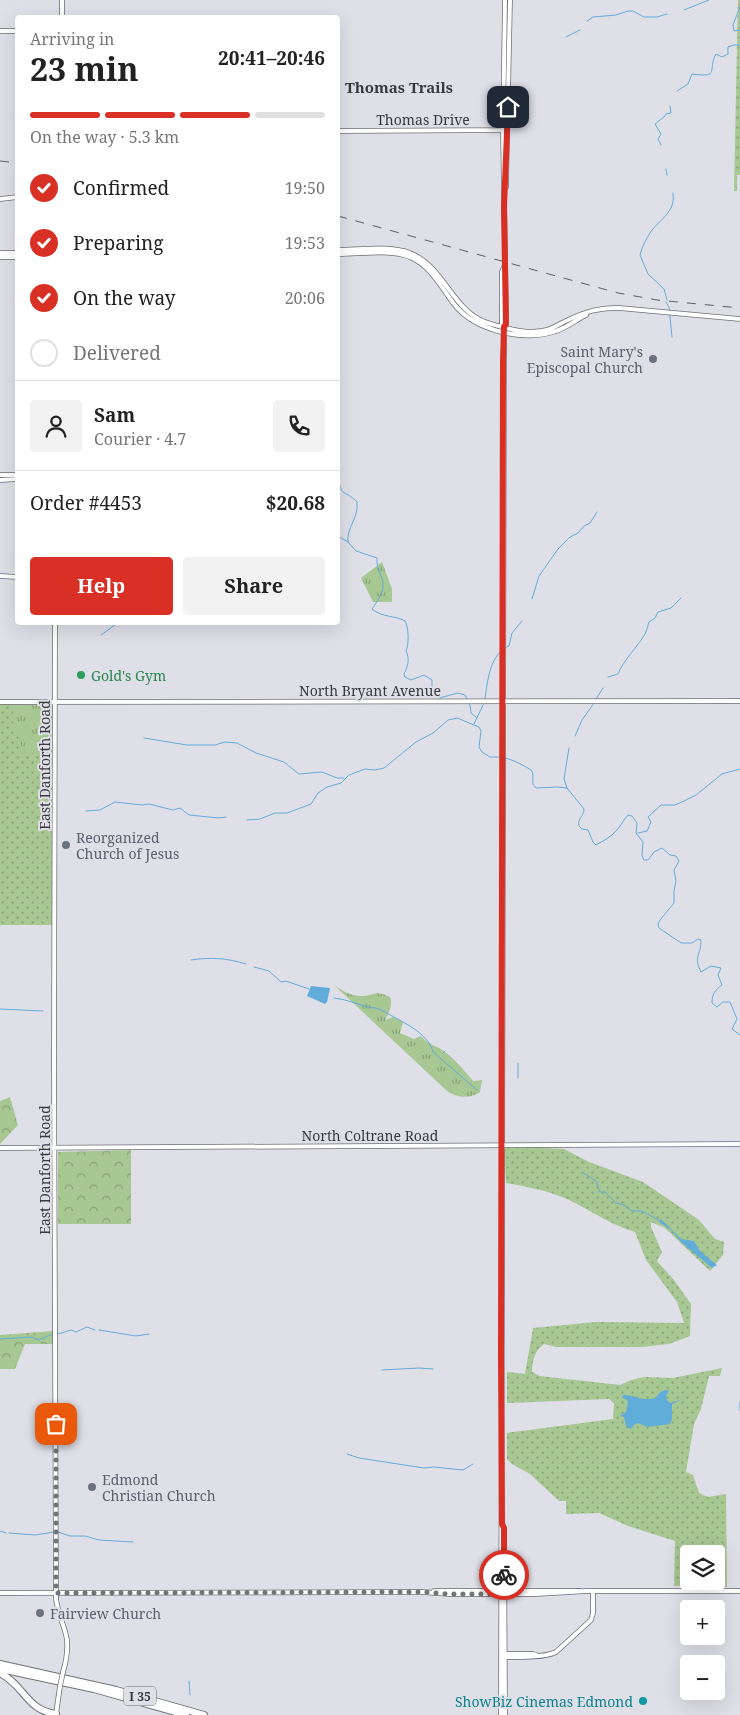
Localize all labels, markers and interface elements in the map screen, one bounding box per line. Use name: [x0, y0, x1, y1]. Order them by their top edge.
text: Arriving in: [30, 28, 114, 50]
text: 20:41–20:46: [218, 45, 325, 71]
text: 23 min: [30, 47, 139, 90]
district label: Thomas Trails: [345, 77, 453, 97]
pin: [487, 86, 529, 128]
icon: home: [494, 93, 522, 121]
street label: Thomas Drive: [376, 110, 470, 129]
text: On the way · 5.3 km: [30, 126, 179, 148]
icon: check: [30, 174, 58, 202]
text: Confirmed: [73, 175, 169, 201]
text: 19:50: [285, 177, 325, 199]
icon: check: [30, 229, 58, 257]
text: Preparing: [73, 230, 163, 256]
text: 19:53: [285, 232, 325, 254]
icon: check: [30, 284, 58, 312]
text: On the way: [73, 285, 176, 311]
text: 20:06: [285, 287, 325, 309]
text: Delivered: [73, 340, 161, 366]
place label: Saint Mary's Episcopal Church: [527, 342, 643, 377]
marker: Saint Mary's Episcopal Church: [647, 353, 659, 365]
button: person: [30, 400, 82, 452]
button: phone: [273, 400, 325, 452]
text: Sam: [94, 402, 135, 428]
text: Courier · 4.7: [94, 428, 186, 450]
text: Order #4453: [30, 490, 142, 516]
text: $20.68: [266, 490, 325, 516]
button: Help: [30, 557, 173, 615]
button: Share: [183, 557, 325, 615]
place label: Gold's Gym: [91, 666, 166, 685]
marker: Gold's Gym: [75, 669, 87, 681]
street label: North Bryant Avenue: [299, 681, 441, 700]
street label: East Danforth Road: [35, 700, 54, 830]
place label: Reorganized Church of Jesus: [76, 828, 179, 863]
marker: Reorganized Church of Jesus: [60, 839, 72, 851]
street label: East Danforth Road: [35, 1105, 54, 1235]
street label: North Coltrane Road: [302, 1126, 439, 1145]
pin: [35, 1403, 77, 1445]
icon: bag: [42, 1410, 70, 1438]
place label: Edmond Christian Church: [102, 1470, 216, 1505]
marker: Edmond Christian Church: [86, 1481, 98, 1493]
map controls: [680, 1545, 725, 1700]
button: layers: [680, 1545, 725, 1590]
courier: [479, 1550, 529, 1600]
icon: bike: [490, 1561, 518, 1589]
button: +: [680, 1600, 725, 1645]
place label: Fairview Church: [50, 1604, 161, 1623]
marker: Fairview Church: [34, 1607, 46, 1619]
button: −: [680, 1655, 725, 1700]
road number: I 35: [124, 1686, 156, 1705]
place label: ShowBiz Cinemas Edmond: [455, 1692, 633, 1711]
marker: ShowBiz Cinemas Edmond: [637, 1695, 649, 1707]

